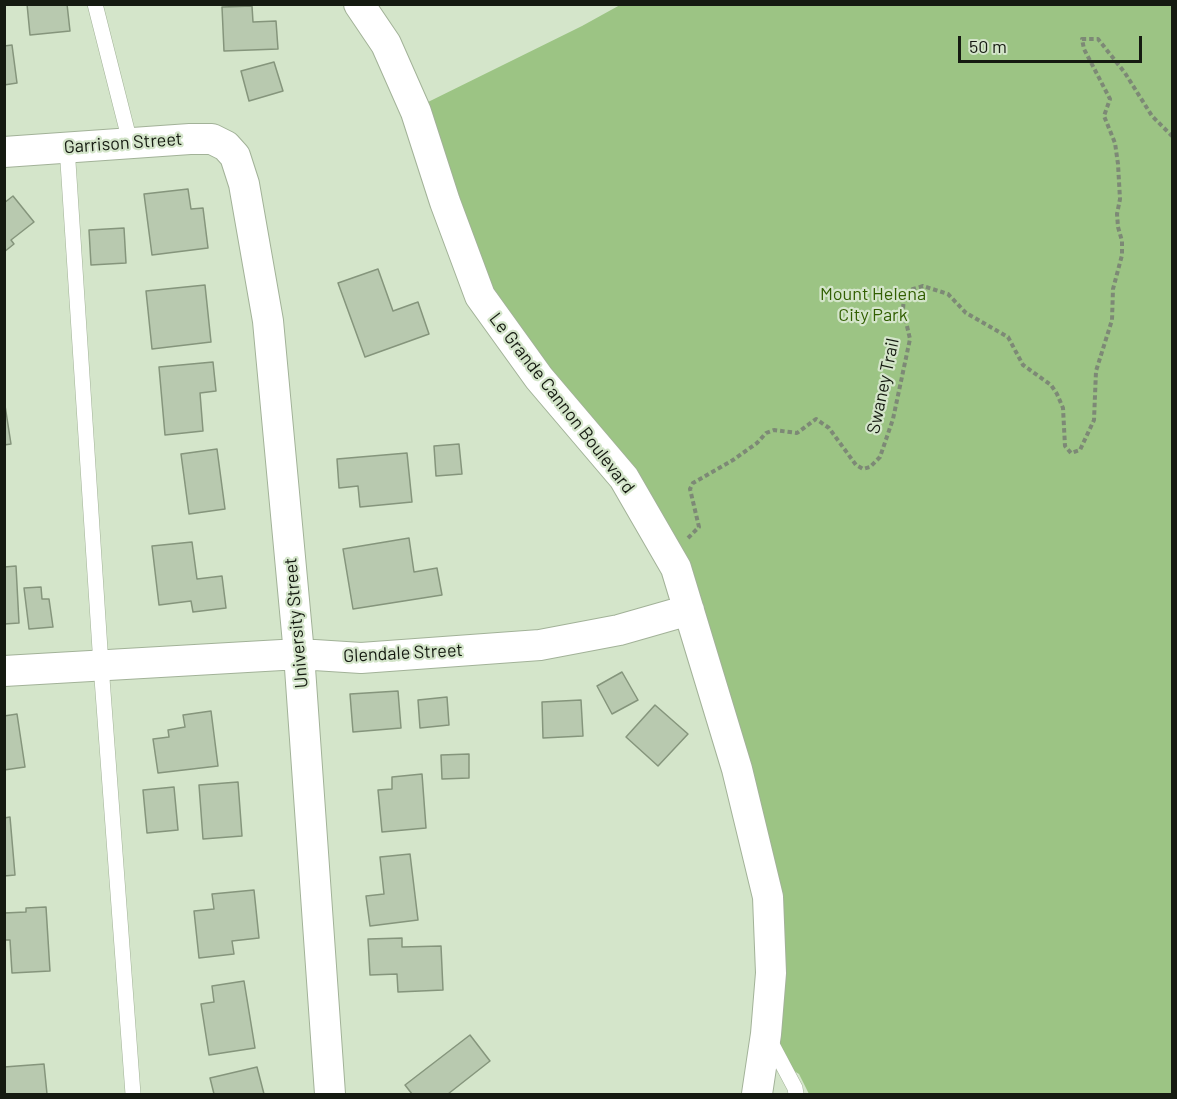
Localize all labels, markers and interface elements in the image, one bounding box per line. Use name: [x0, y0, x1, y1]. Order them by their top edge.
scale bar: [961, 24, 1146, 62]
text: 50 m: [969, 35, 1007, 57]
street label: Garrison Street: [63, 128, 183, 158]
park label: Mount Helena City Park: [820, 283, 926, 326]
street label: Le Grande Cannon Boulevard: [485, 308, 639, 498]
street label: Swaney Trail: [862, 336, 904, 436]
street label: University Street: [280, 557, 312, 689]
street label: Glendale Street: [343, 639, 463, 667]

